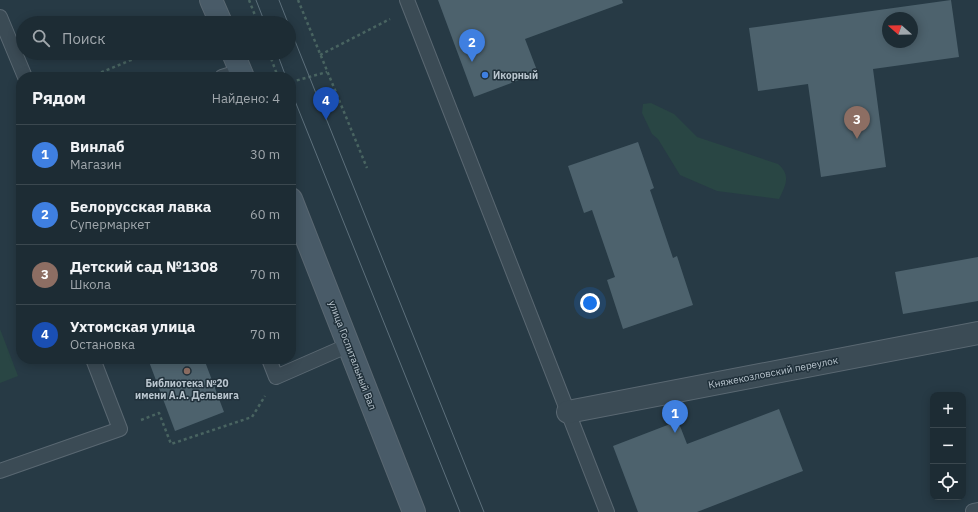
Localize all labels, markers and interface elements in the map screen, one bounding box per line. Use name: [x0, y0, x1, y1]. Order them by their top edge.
north arrow: [882, 12, 918, 48]
search box: [16, 16, 296, 60]
icon: search: [30, 27, 52, 49]
text: Поиск: [62, 29, 105, 48]
pin: 2: [459, 29, 485, 62]
place label: Икорный: [493, 69, 538, 82]
marker: Икорный: [480, 70, 490, 80]
text: Рядом: [32, 87, 86, 109]
pin: 4: [313, 87, 339, 120]
text: Найдено: 4: [212, 90, 280, 107]
pin: 3: [844, 106, 870, 139]
text: Винлаб: [70, 137, 125, 156]
text: 1: [41, 146, 49, 163]
text: 30 m: [250, 146, 280, 163]
text: Магазин: [70, 156, 122, 173]
text: Белорусская лавка: [70, 197, 211, 216]
text: 2: [41, 206, 49, 223]
text: 60 m: [250, 206, 280, 223]
text: Супермаркет: [70, 216, 150, 233]
text: Детский сад №1308: [70, 257, 218, 276]
text: 3: [41, 266, 49, 283]
text: 70 m: [250, 266, 280, 283]
text: Школа: [70, 276, 111, 293]
your location: [580, 293, 600, 313]
street label: улица Госпитальный Вал: [326, 299, 379, 412]
text: Ухтомская улица: [70, 317, 195, 336]
text: 4: [41, 326, 49, 343]
text: 70 m: [250, 326, 280, 343]
text: Остановка: [70, 336, 135, 353]
street label: Княжекозловский переулок: [707, 353, 840, 391]
marker: Библиотека №20 имени А.А. Дельвига: [182, 366, 192, 376]
place label: Библиотека №20 имени А.А. Дельвига: [135, 377, 239, 402]
map controls: [930, 392, 966, 500]
button: +: [930, 392, 966, 428]
pin: 1: [662, 400, 688, 433]
button: −: [930, 428, 966, 464]
button: locate: [930, 464, 966, 500]

